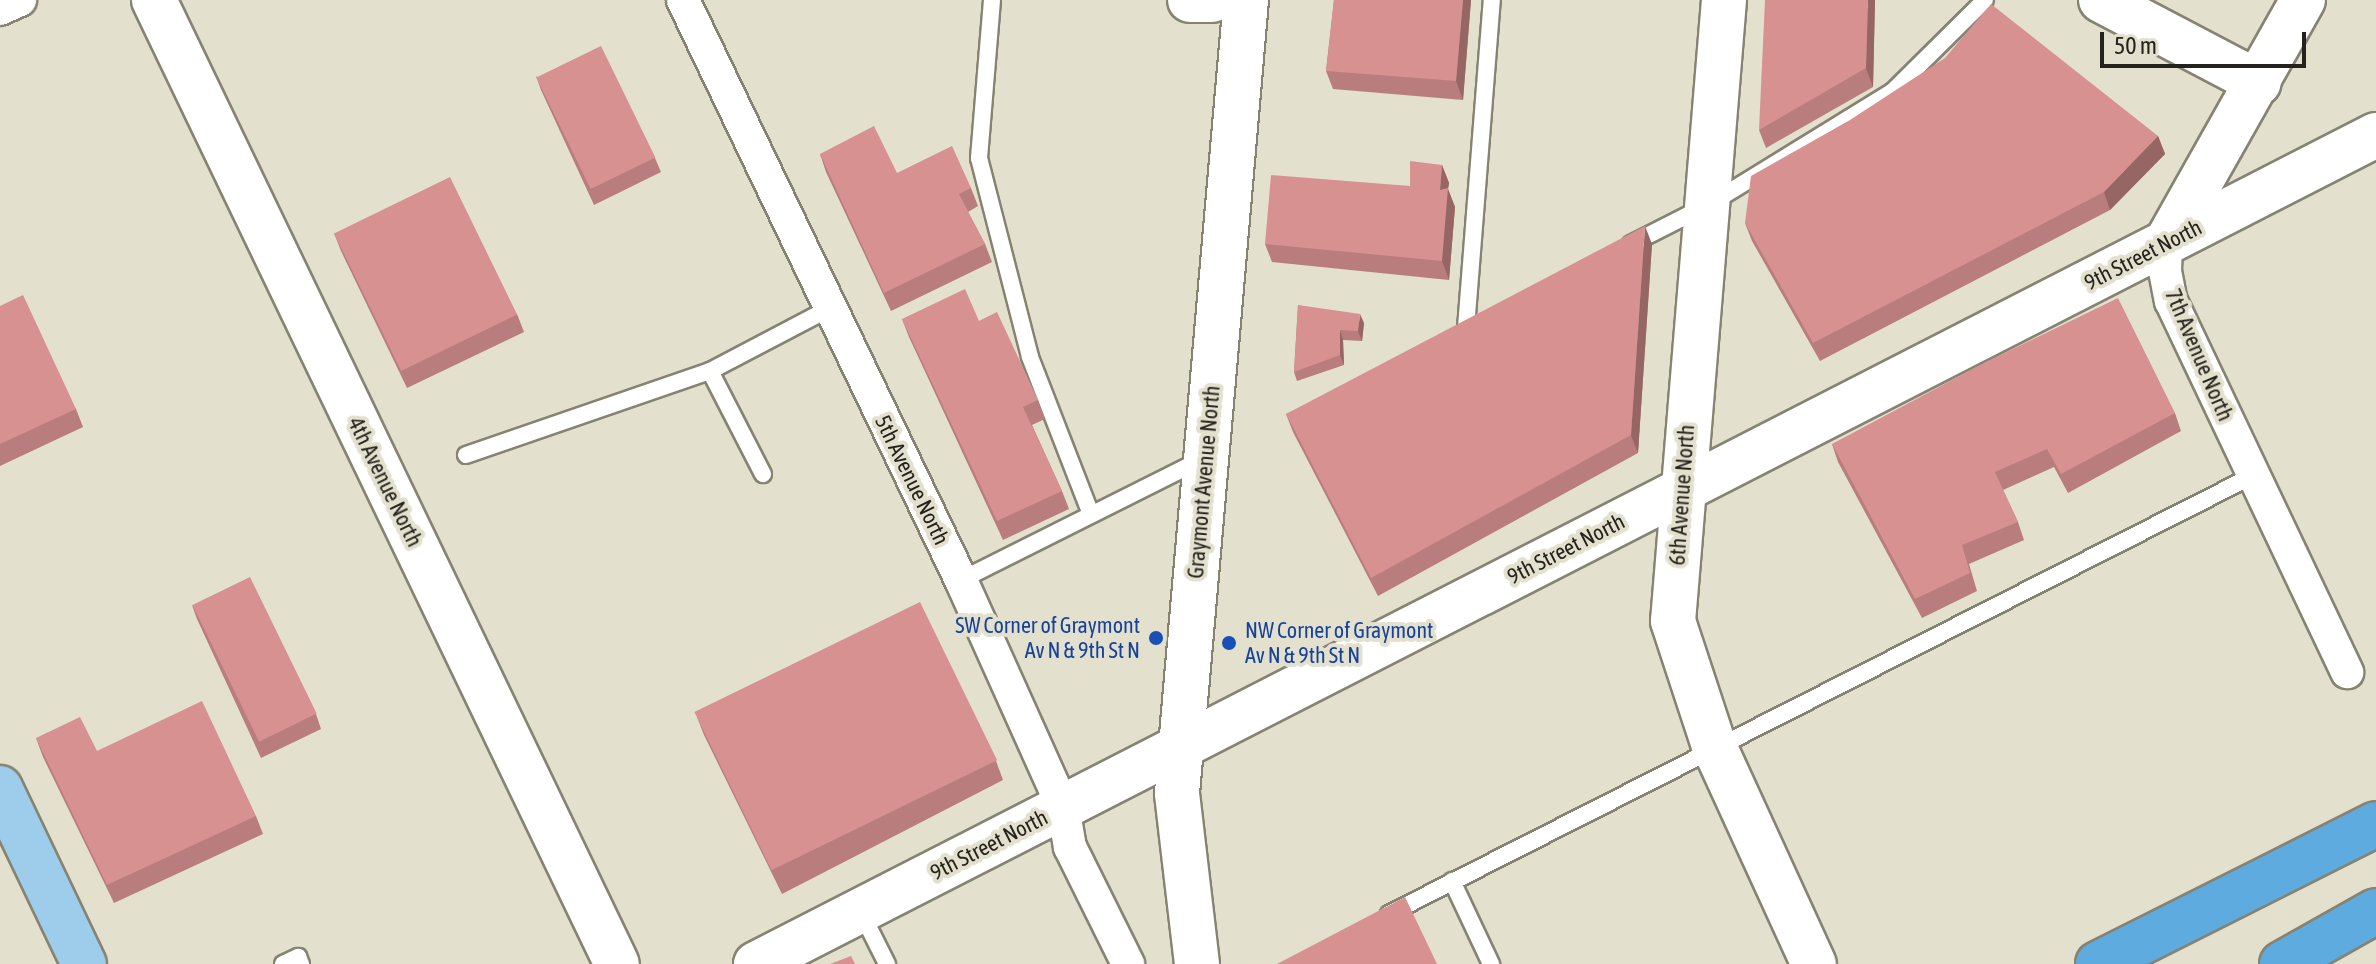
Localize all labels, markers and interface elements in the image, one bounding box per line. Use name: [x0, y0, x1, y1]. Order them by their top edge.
scale bar: [2104, 16, 2310, 66]
text: 50 m: [2114, 32, 2157, 59]
street label: 9th Street North: [2080, 214, 2206, 296]
street label: 7th Avenue North: [2159, 285, 2239, 425]
street label: Graymont Avenue North: [1182, 384, 1226, 580]
street label: 5th Avenue North: [869, 411, 955, 549]
street label: 4th Avenue North: [342, 413, 428, 551]
street label: 6th Avenue North: [1664, 424, 1700, 566]
street label: 9th Street North: [1503, 508, 1629, 590]
place label: SW Corner of Graymont Av N & 9th St N: [955, 612, 1140, 664]
place label: NW Corner of Graymont Av N & 9th St N: [1245, 617, 1433, 668]
marker: SW Corner of Graymont Av N & 9th St N: [1147, 629, 1165, 647]
marker: NW Corner of Graymont Av N & 9th St N: [1220, 634, 1238, 652]
street label: 9th Street North: [926, 804, 1052, 886]

